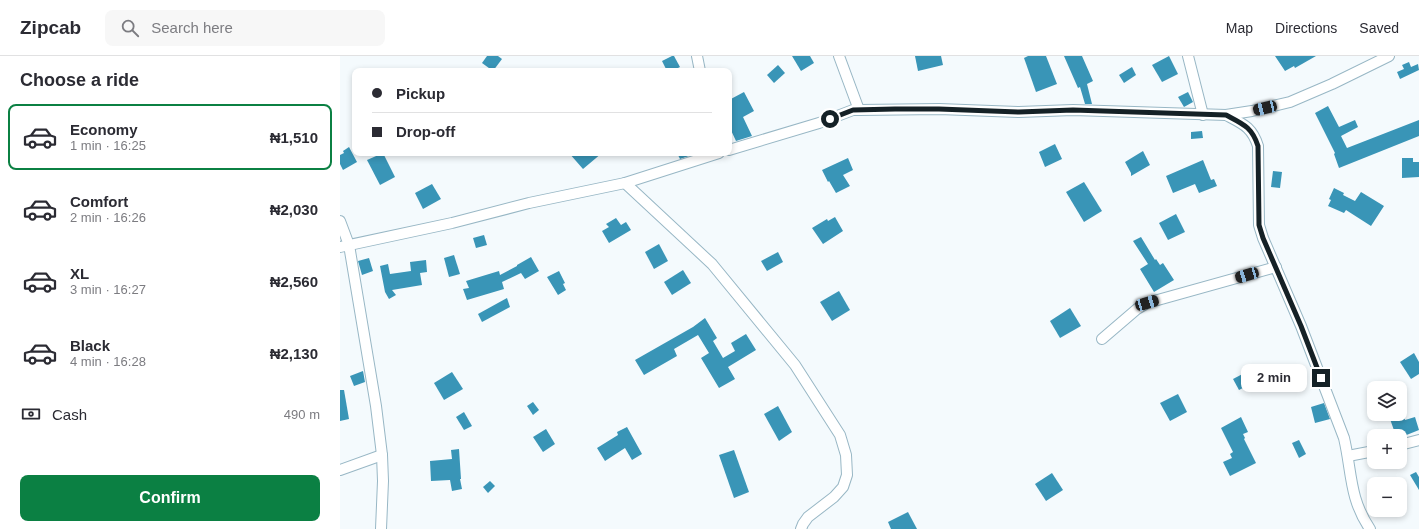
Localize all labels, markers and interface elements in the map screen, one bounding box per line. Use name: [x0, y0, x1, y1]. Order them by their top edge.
search box: [105, 10, 385, 46]
text: Zipcab: [20, 17, 81, 38]
icon: search: [119, 17, 141, 39]
text: Search here: [151, 19, 233, 36]
text: Map: [1226, 20, 1253, 36]
text: Directions: [1275, 20, 1337, 36]
text: Saved: [1359, 20, 1399, 36]
text: Choose a ride: [20, 70, 139, 90]
text: Pickup: [396, 85, 445, 102]
car: [1252, 99, 1278, 117]
route start: [821, 110, 839, 128]
icon: car: [22, 119, 58, 155]
text: Economy: [70, 121, 138, 138]
text: Drop-off: [396, 123, 455, 140]
text: ₦1,510: [270, 129, 318, 146]
text: 1 min · 16:25: [70, 138, 146, 153]
icon: car: [22, 191, 58, 227]
text: Comfort: [70, 193, 128, 210]
text: ₦2,030: [270, 201, 318, 218]
text: 2 min · 16:26: [70, 210, 146, 225]
icon: car: [22, 263, 58, 299]
text: XL: [70, 265, 89, 282]
car: [1234, 266, 1260, 284]
text: ₦2,560: [270, 273, 318, 290]
text: 3 min · 16:27: [70, 282, 146, 297]
car: [1134, 294, 1160, 312]
icon: car: [22, 335, 58, 371]
text: Black: [70, 337, 110, 354]
text: ₦2,130: [270, 345, 318, 362]
text: 4 min · 16:28: [70, 354, 146, 369]
callout: 2 min: [1241, 364, 1307, 392]
route end: [1312, 369, 1330, 387]
text: 2 min: [1257, 370, 1291, 385]
map controls: [1367, 381, 1407, 517]
button: layers: [1367, 381, 1407, 421]
icon: cash: [20, 403, 42, 425]
text: Cash: [52, 406, 87, 423]
text: 490 m: [284, 407, 320, 422]
button: +: [1367, 429, 1407, 469]
button: Confirm: [20, 475, 320, 521]
button: −: [1367, 477, 1407, 517]

